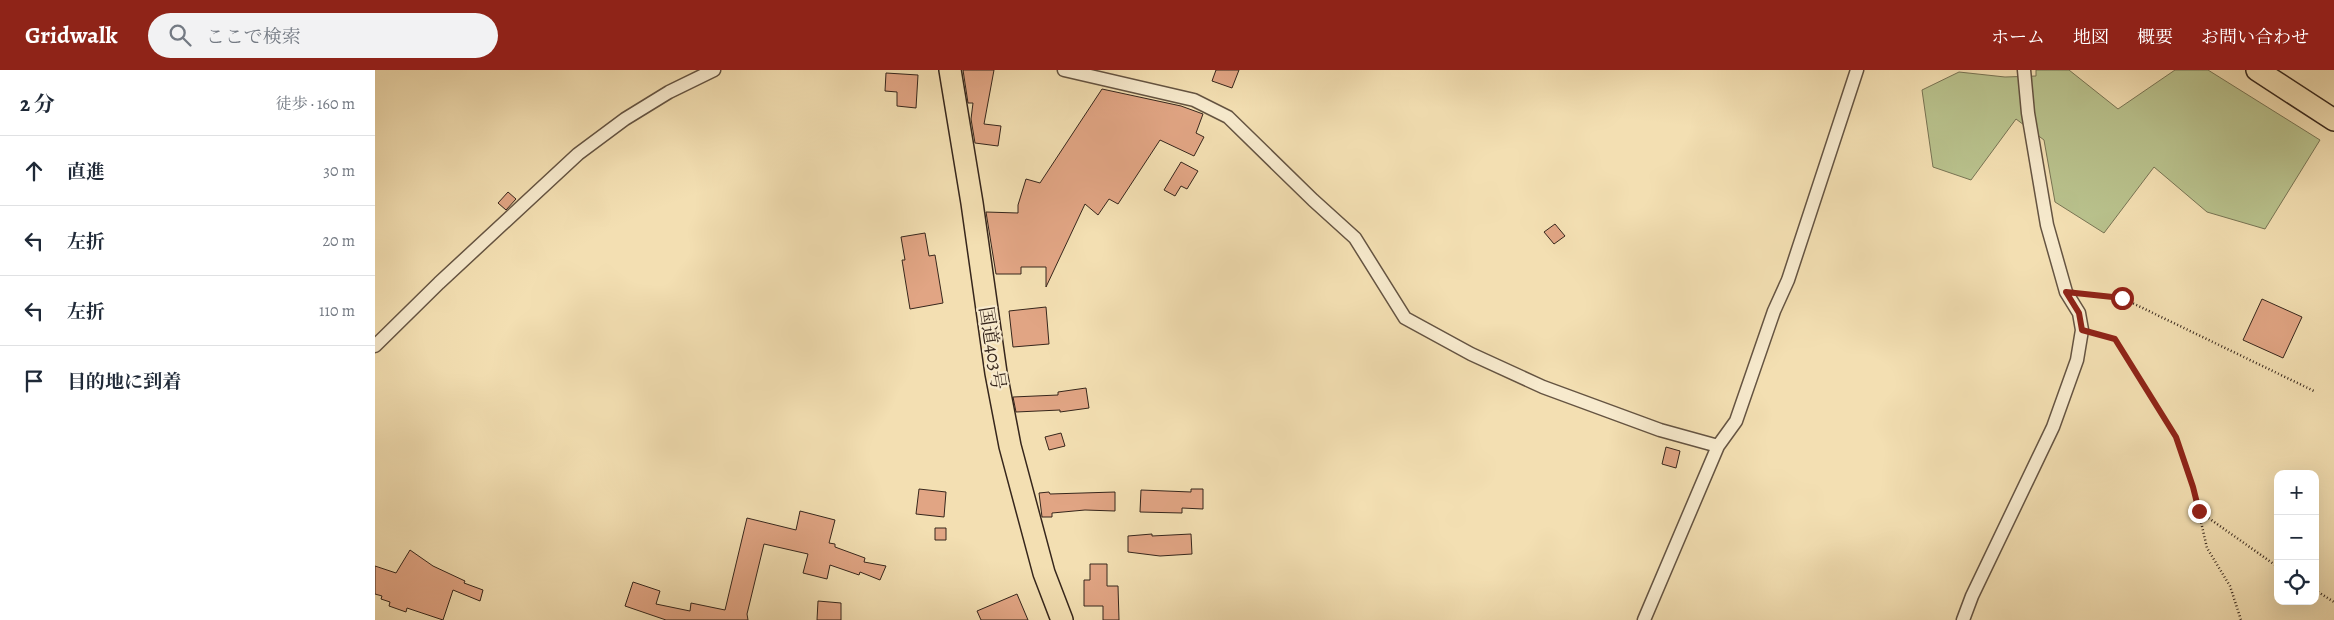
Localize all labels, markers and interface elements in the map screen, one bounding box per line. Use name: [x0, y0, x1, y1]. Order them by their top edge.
search box: [148, 13, 498, 58]
text: Gridwalk: [25, 19, 118, 51]
icon: search: [166, 21, 194, 49]
text: ここで検索: [206, 24, 301, 50]
text: ホーム: [1991, 25, 2045, 49]
text: 地図: [2073, 25, 2109, 49]
text: 概要: [2137, 25, 2173, 49]
text: お問い合わせ: [2201, 25, 2309, 49]
text: 2 分: [20, 90, 55, 118]
text: 徒歩 · 160 m: [276, 93, 355, 115]
icon: ahead: [20, 157, 48, 185]
text: 直進: [67, 159, 105, 185]
text: 30 m: [323, 160, 355, 182]
icon: left: [20, 227, 48, 255]
text: 左折: [67, 229, 105, 255]
text: 20 m: [322, 230, 355, 252]
route start: [2111, 287, 2134, 310]
icon: left: [20, 297, 48, 325]
text: 左折: [67, 299, 105, 325]
text: 110 m: [319, 300, 355, 322]
street label: 国道403号: [973, 305, 1011, 391]
icon: arrive: [20, 367, 48, 395]
text: 目的地に到着: [67, 369, 181, 395]
map controls: [2274, 470, 2319, 605]
button: +: [2274, 470, 2319, 515]
route end: [2188, 500, 2211, 523]
button: −: [2274, 515, 2319, 560]
button: locate: [2274, 560, 2319, 605]

